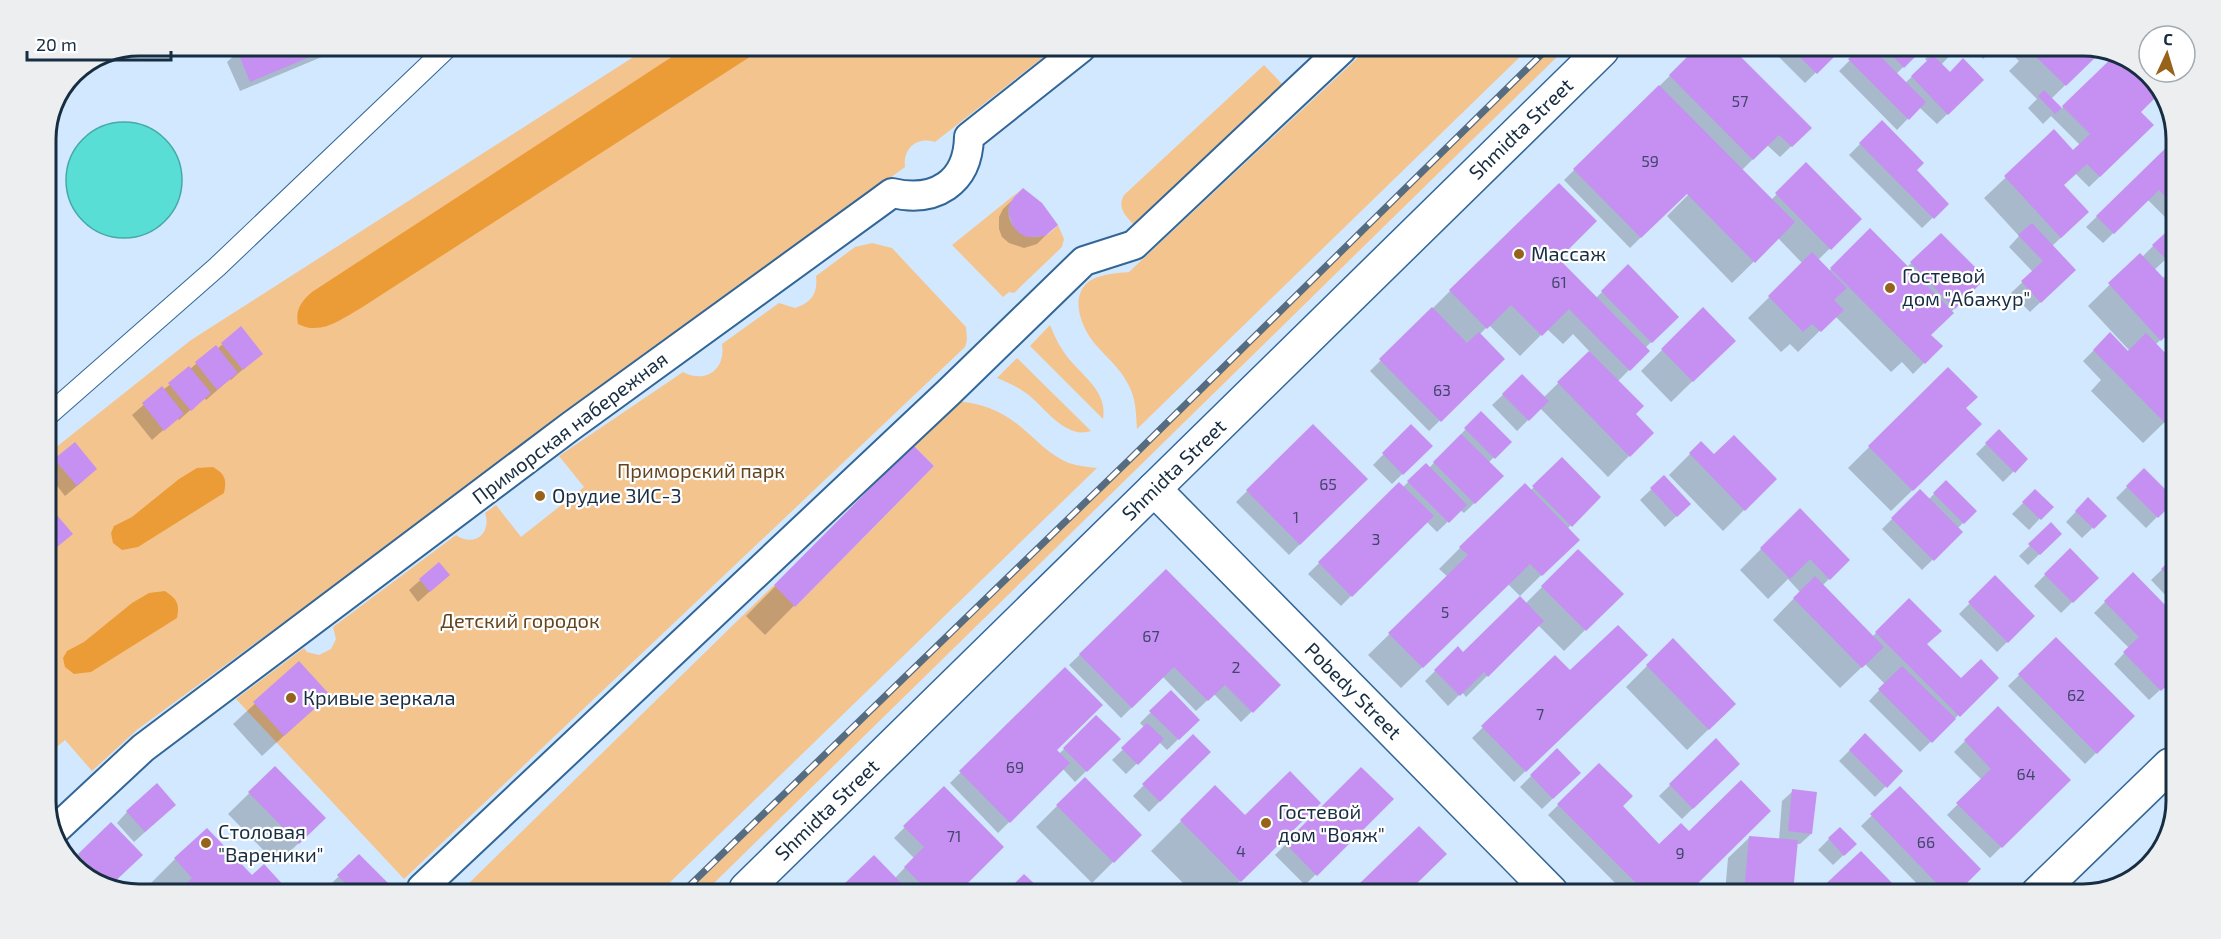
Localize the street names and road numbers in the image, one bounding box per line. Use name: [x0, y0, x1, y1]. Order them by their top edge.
street label: Shmidta Street: [1463, 72, 1578, 184]
street label: Приморская набережная: [467, 346, 672, 508]
street label: Shmidta Street: [1116, 413, 1231, 525]
street label: Pobedy Street: [1300, 637, 1407, 744]
street label: Shmidta Street: [769, 753, 884, 865]

